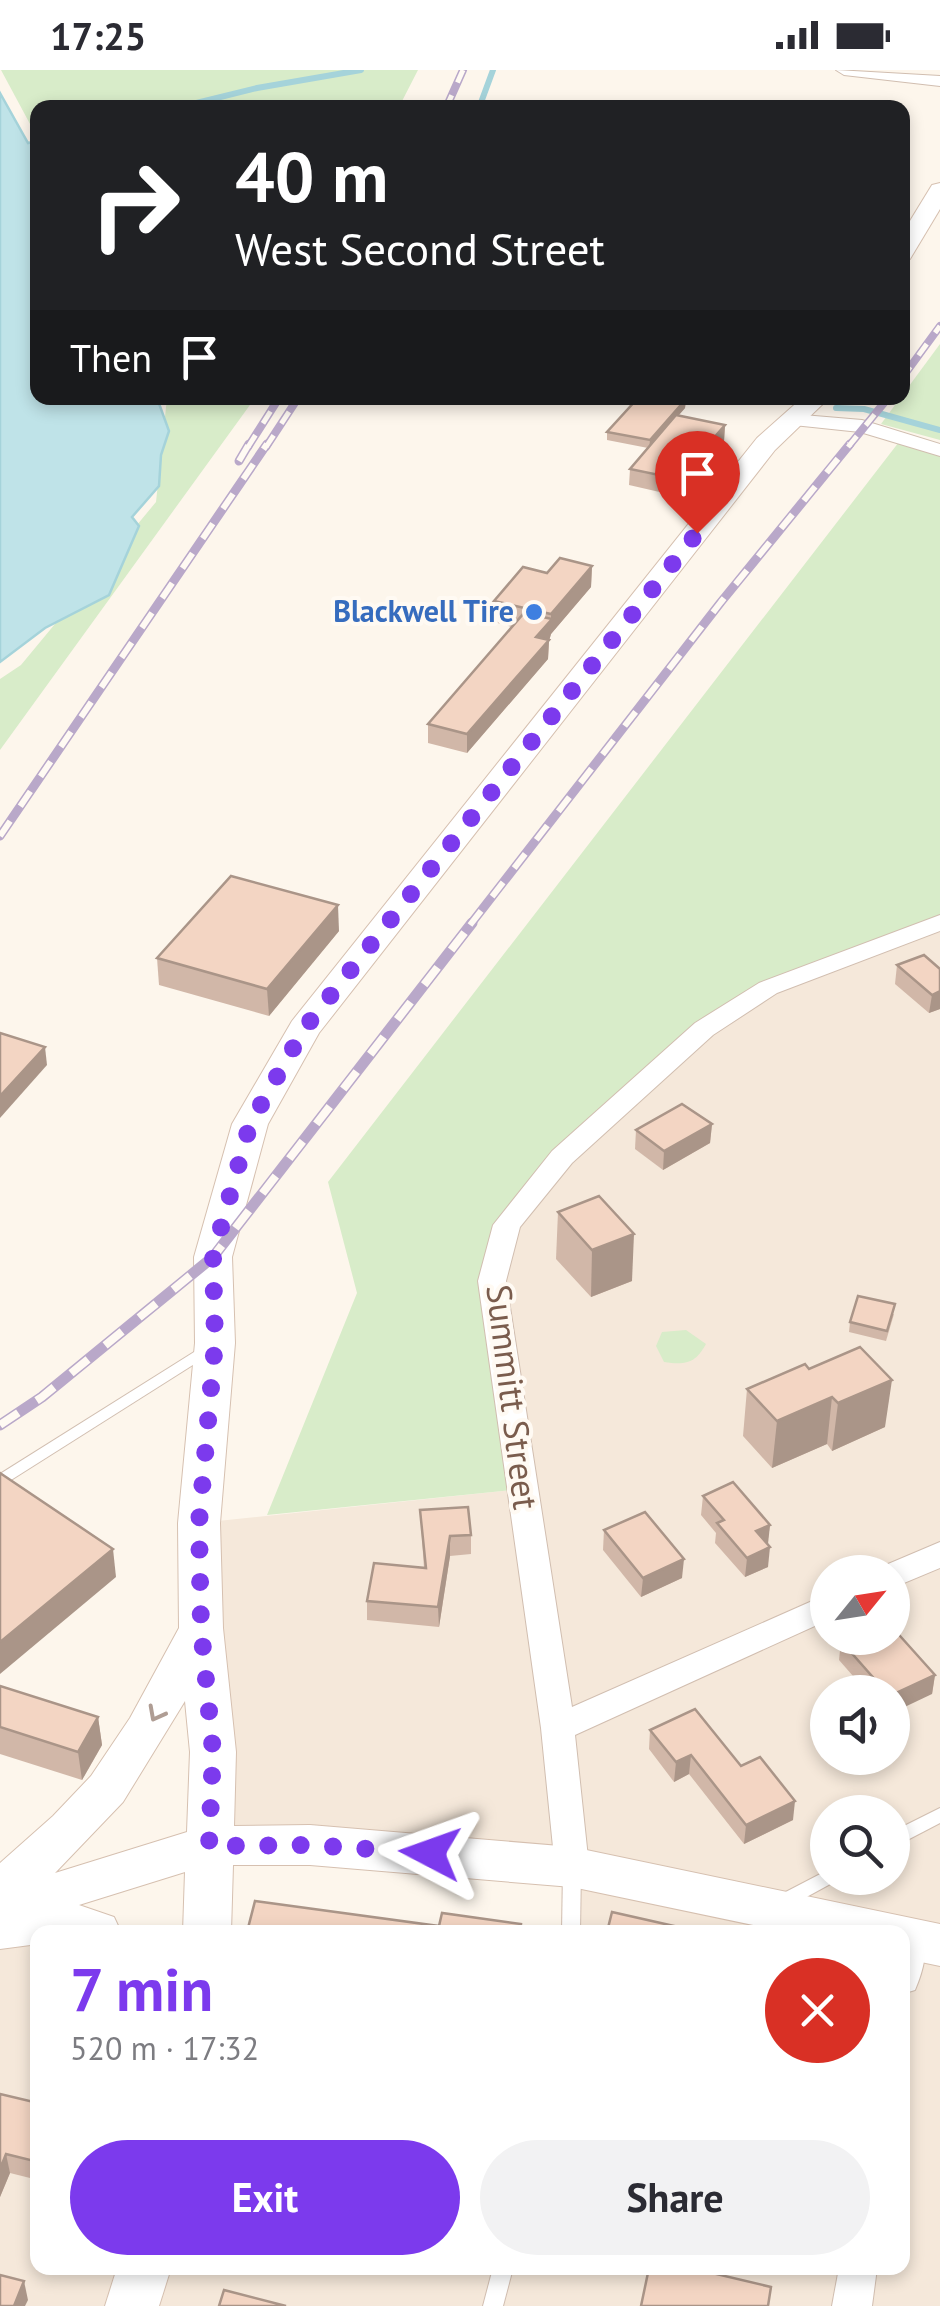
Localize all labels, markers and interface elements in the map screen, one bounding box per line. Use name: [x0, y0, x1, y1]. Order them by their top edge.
text: 17:25: [50, 11, 146, 60]
text: 40 m: [235, 131, 388, 221]
icon: right: [70, 140, 200, 270]
text: West Second Street: [235, 219, 605, 277]
icon: arrive: [172, 330, 227, 385]
text: Then: [70, 333, 152, 382]
pin: [655, 431, 740, 534]
icon: arrive: [670, 446, 725, 501]
place label: Blackwell Tire: [333, 591, 514, 630]
marker: Blackwell Tire: [523, 601, 545, 623]
street label: Summitt Street: [476, 1282, 550, 1512]
north arrow: [810, 1555, 910, 1655]
map controls: [810, 1555, 910, 1895]
button: sound: [810, 1675, 910, 1775]
one-way arrow: [148, 1704, 168, 1722]
button: search: [810, 1795, 910, 1895]
position arrow: [378, 1801, 482, 1905]
text: 7 min: [70, 1950, 213, 2028]
button: close: [765, 1958, 870, 2063]
text: 520 m · 17:32: [70, 2027, 259, 2069]
button: Exit: [70, 2140, 460, 2255]
button: Share: [480, 2140, 870, 2255]

